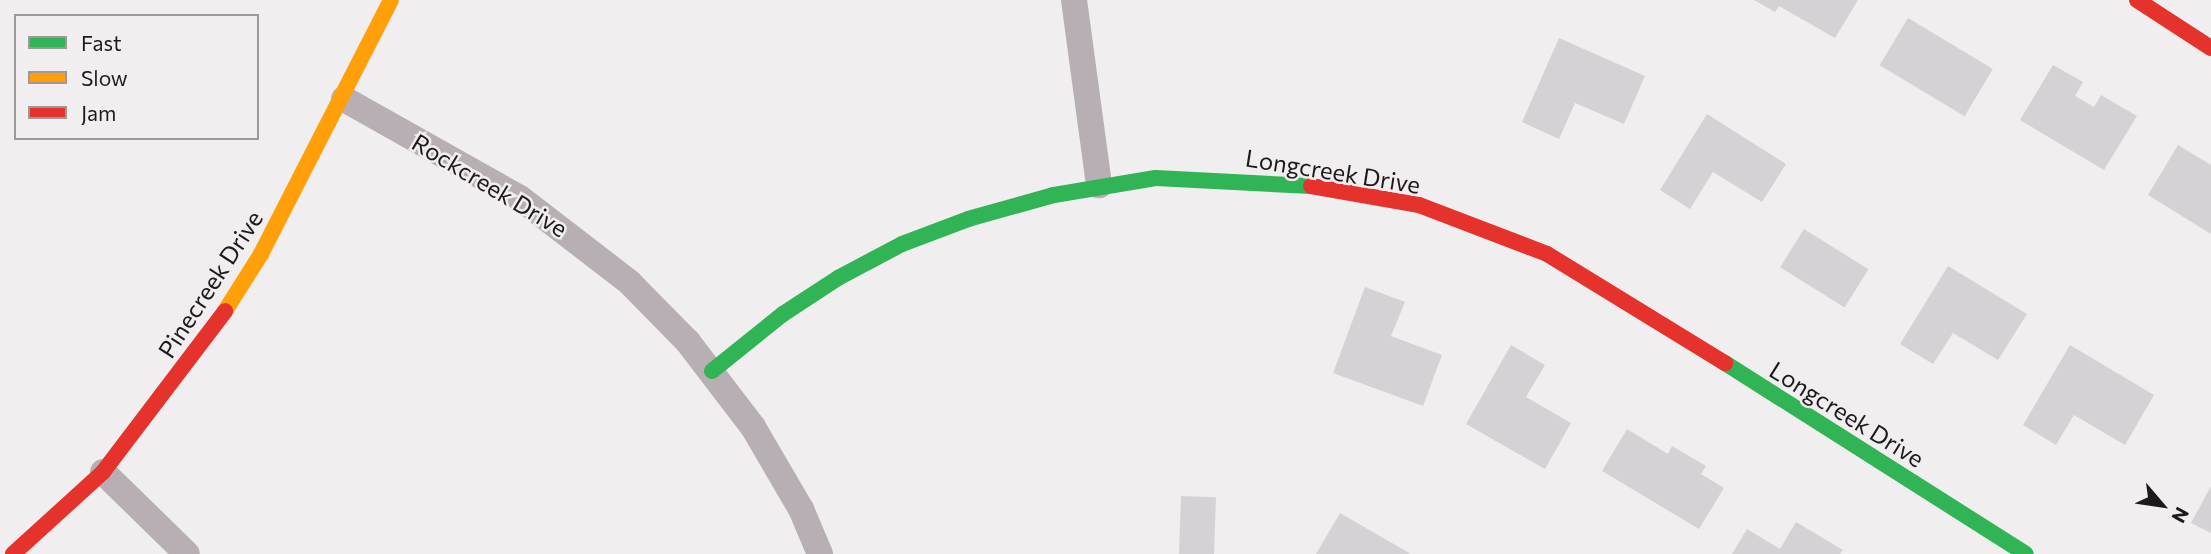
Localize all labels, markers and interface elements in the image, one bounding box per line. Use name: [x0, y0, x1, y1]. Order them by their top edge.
legend: [14, 14, 259, 140]
text: Fast: [81, 30, 122, 55]
text: Slow: [81, 65, 128, 90]
text: Jam: [81, 100, 116, 125]
street label: Rockcreek Drive: [407, 127, 573, 243]
street label: Longcreek Drive: [1244, 143, 1422, 199]
street label: Pinecreek Drive: [152, 205, 268, 363]
street label: Longcreek Drive: [1765, 355, 1929, 473]
north arrow: [2127, 470, 2197, 540]
text: N: [2167, 504, 2194, 527]

